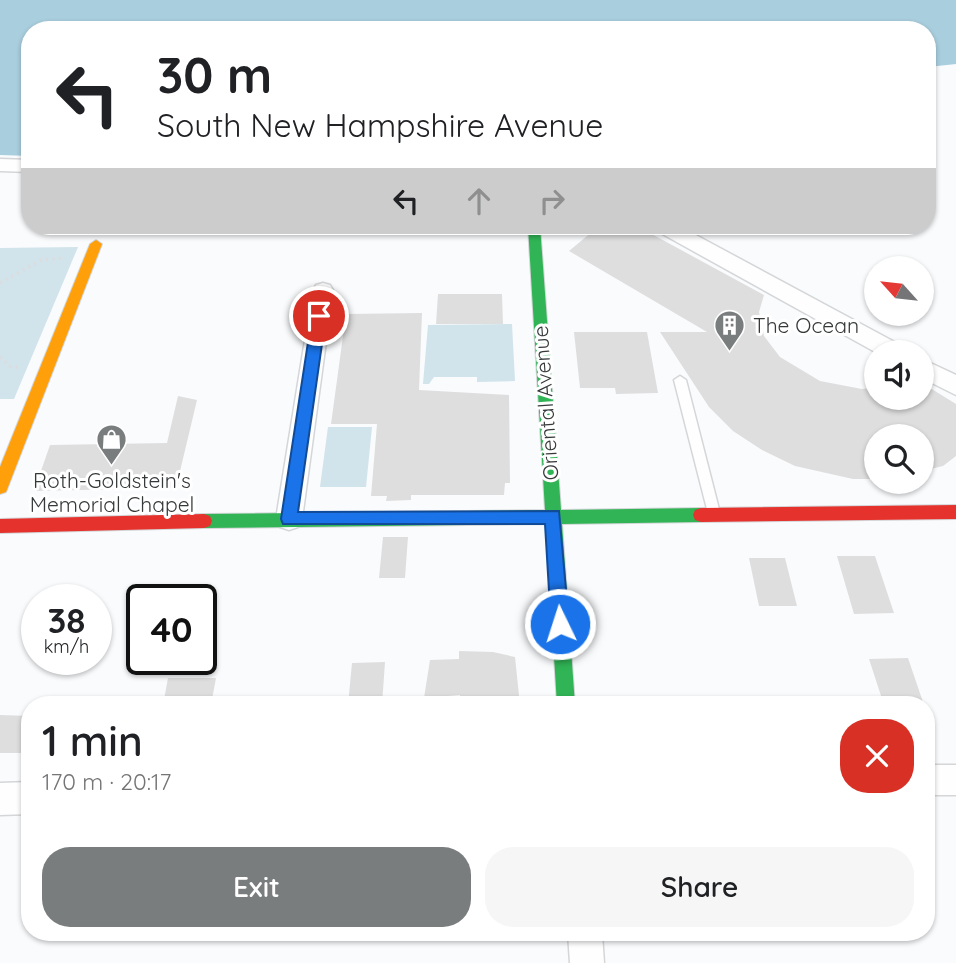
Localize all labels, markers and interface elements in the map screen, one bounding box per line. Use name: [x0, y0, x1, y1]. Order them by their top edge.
text: 30 m: [157, 44, 272, 105]
icon: left: [42, 49, 133, 140]
text: South New Hampshire Avenue: [157, 105, 603, 145]
icon: left: [387, 182, 425, 220]
icon: ahead: [460, 182, 498, 220]
icon: right: [533, 182, 571, 220]
north arrow: [864, 256, 934, 326]
map controls: [864, 256, 934, 494]
pin: [289, 286, 349, 346]
icon: arrive: [300, 297, 338, 335]
building icon: The Ocean: [713, 308, 747, 352]
place label: The Ocean: [753, 312, 859, 338]
street label: Oriental Avenue: [527, 325, 563, 481]
button: sound: [864, 340, 934, 410]
shop icon: Roth-Goldstein's Memorial Chapel: [95, 423, 129, 467]
button: search: [864, 424, 934, 494]
place label: Roth-Goldstein's Memorial Chapel: [30, 467, 194, 517]
speed limit sign: 40: [126, 584, 217, 675]
position arrow: [523, 587, 597, 661]
text: 38: [48, 598, 85, 642]
text: km/h: [44, 635, 89, 658]
text: 1 min: [42, 714, 143, 767]
button: close: [840, 719, 914, 793]
text: 170 m · 20:17: [42, 767, 171, 796]
button: Exit: [42, 847, 471, 927]
button: Share: [485, 847, 914, 927]

